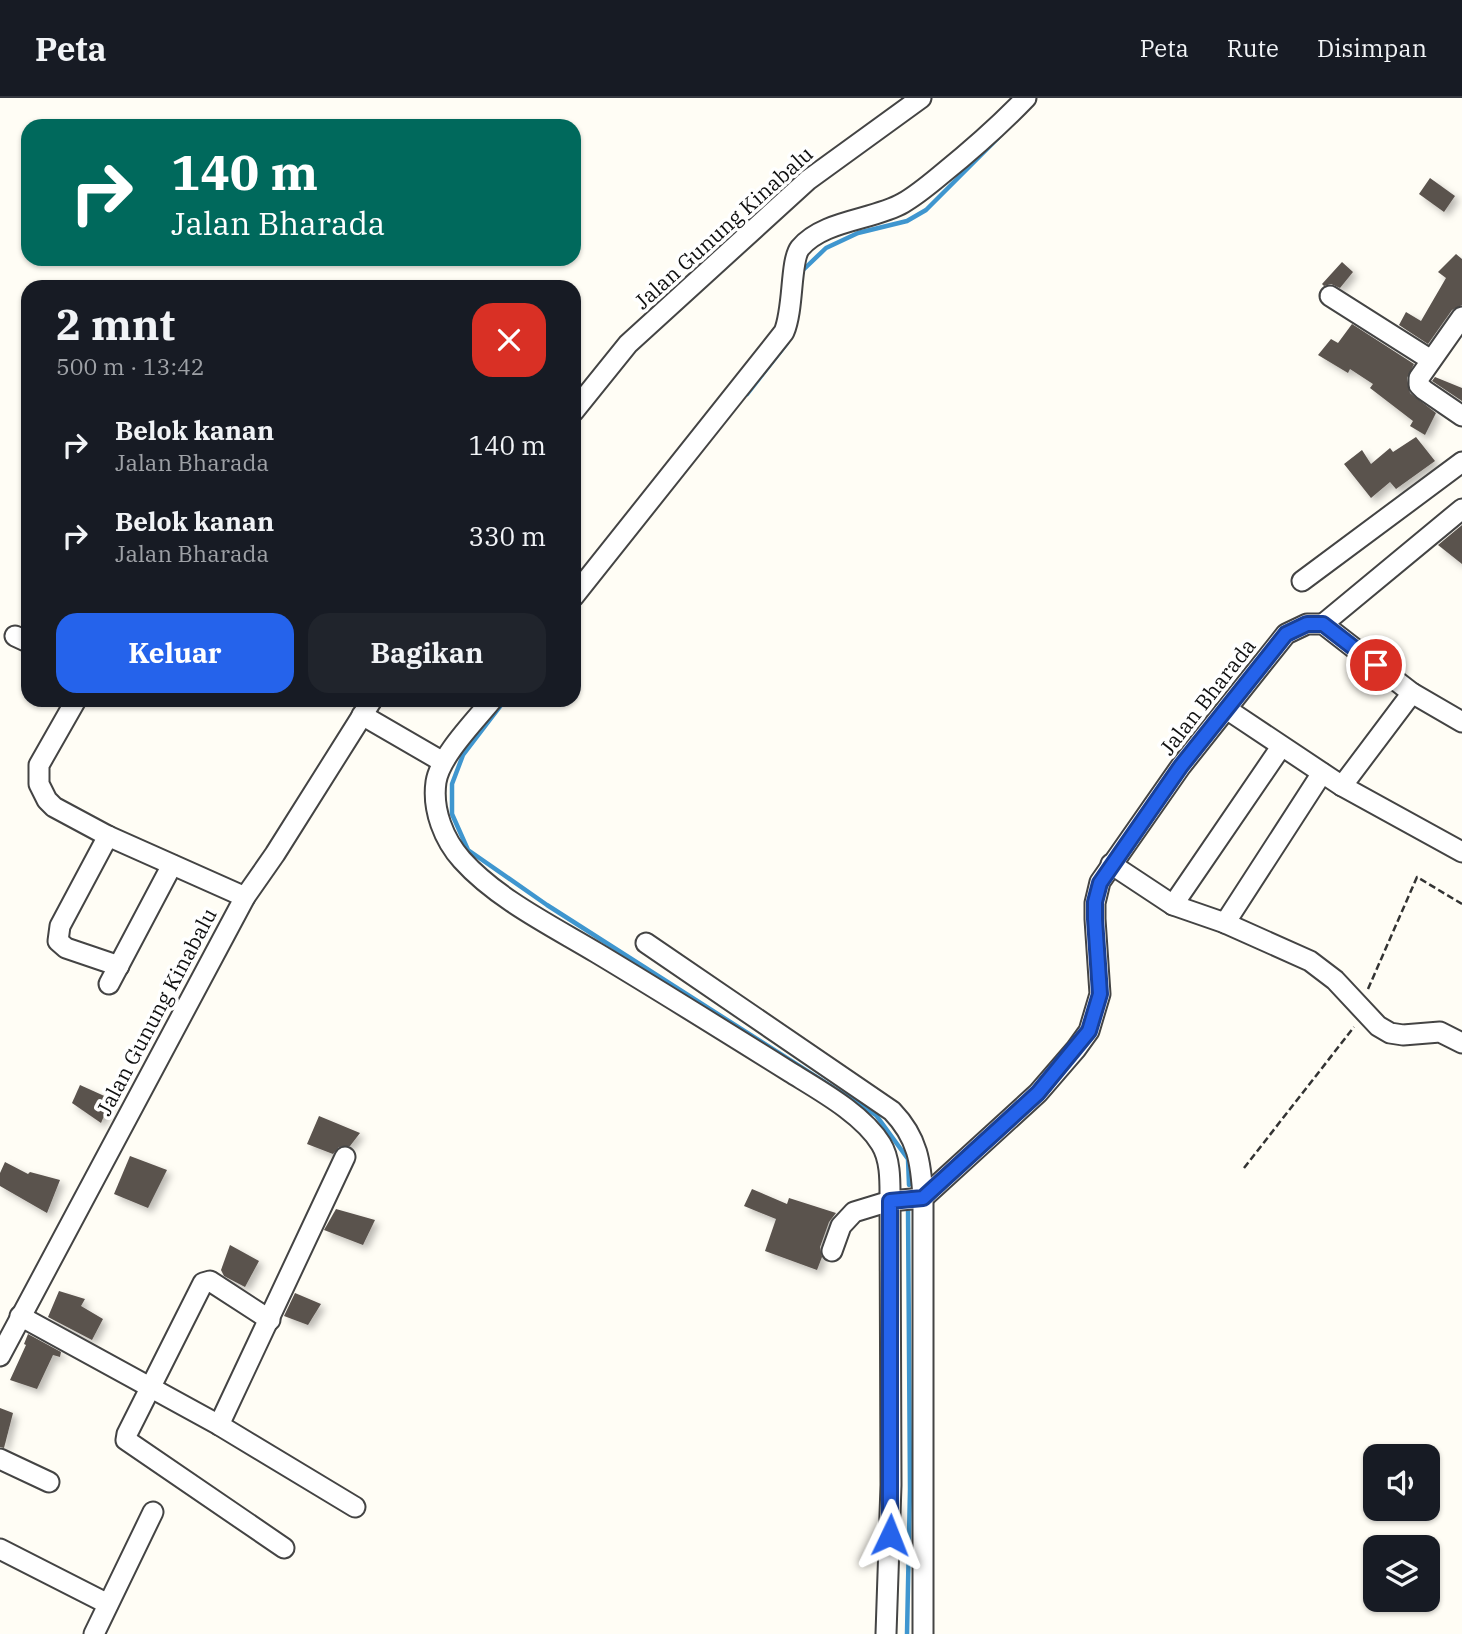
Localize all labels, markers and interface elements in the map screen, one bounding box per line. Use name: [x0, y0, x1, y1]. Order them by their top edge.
text: Peta: [35, 27, 106, 70]
text: Peta: [1140, 32, 1189, 64]
text: Rute: [1227, 32, 1279, 64]
text: Disimpan: [1317, 32, 1427, 64]
text: 140 m: [171, 140, 318, 203]
street label: Jalan Gunung Kinabalu: [628, 140, 819, 315]
icon: right: [56, 147, 147, 238]
text: Jalan Bharada: [171, 202, 385, 244]
text: 2 mnt: [56, 297, 175, 352]
button: close: [472, 303, 546, 377]
text: 500 m · 13:42: [56, 351, 205, 381]
text: Belok kanan: [115, 413, 274, 447]
icon: right: [56, 426, 94, 464]
text: 140 m: [468, 428, 546, 462]
text: Jalan Bharada: [115, 447, 269, 477]
text: Belok kanan: [115, 504, 274, 538]
icon: right: [56, 517, 94, 555]
text: 330 m: [468, 519, 546, 553]
text: Jalan Bharada: [115, 538, 269, 568]
button: Keluar: [56, 613, 294, 693]
button: Bagikan: [308, 613, 546, 693]
street label: Jalan Bharada: [1153, 632, 1262, 760]
pin: [1346, 635, 1406, 695]
icon: arrive: [1357, 646, 1395, 684]
street label: Jalan Gunung Kinabalu: [90, 903, 223, 1120]
map controls: [1363, 1444, 1440, 1612]
button: sound: [1363, 1444, 1440, 1521]
position arrow: [853, 1498, 927, 1572]
button: layers: [1363, 1535, 1440, 1612]

